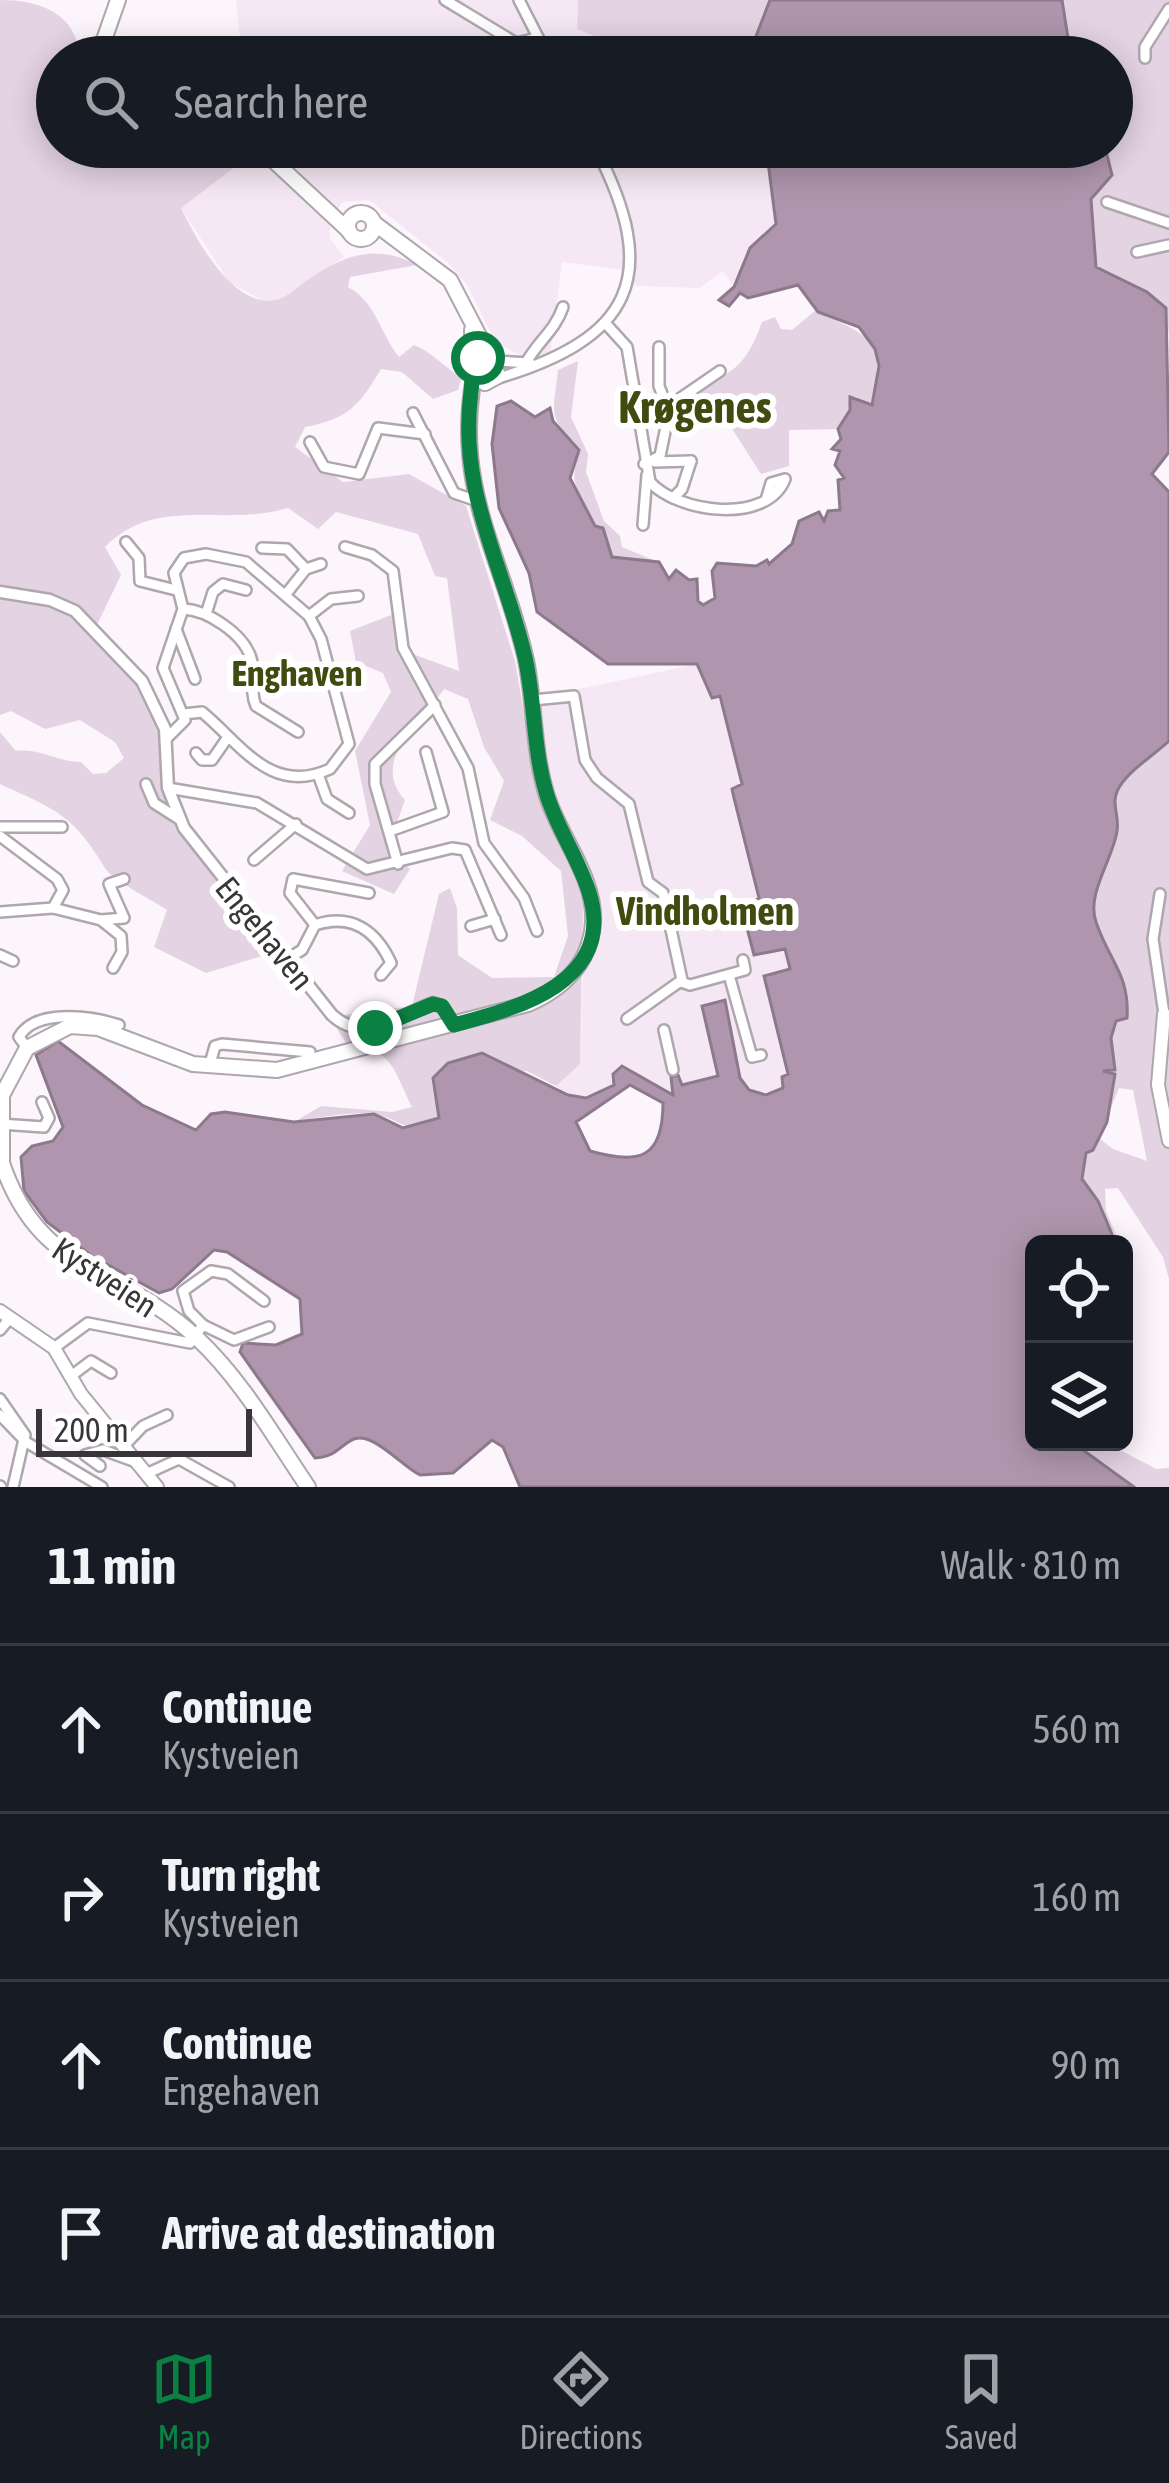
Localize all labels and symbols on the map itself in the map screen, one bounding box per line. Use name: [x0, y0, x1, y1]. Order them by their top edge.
route start: [451, 331, 505, 385]
district label: Krøgenes: [618, 381, 772, 433]
district label: Enghaven: [232, 652, 362, 694]
street label: Engehaven: [208, 869, 322, 997]
district label: Vindholmen: [615, 889, 794, 933]
route end: [348, 1001, 402, 1055]
street label: Kystveien: [46, 1229, 164, 1325]
scale bar: [36, 1403, 252, 1456]

